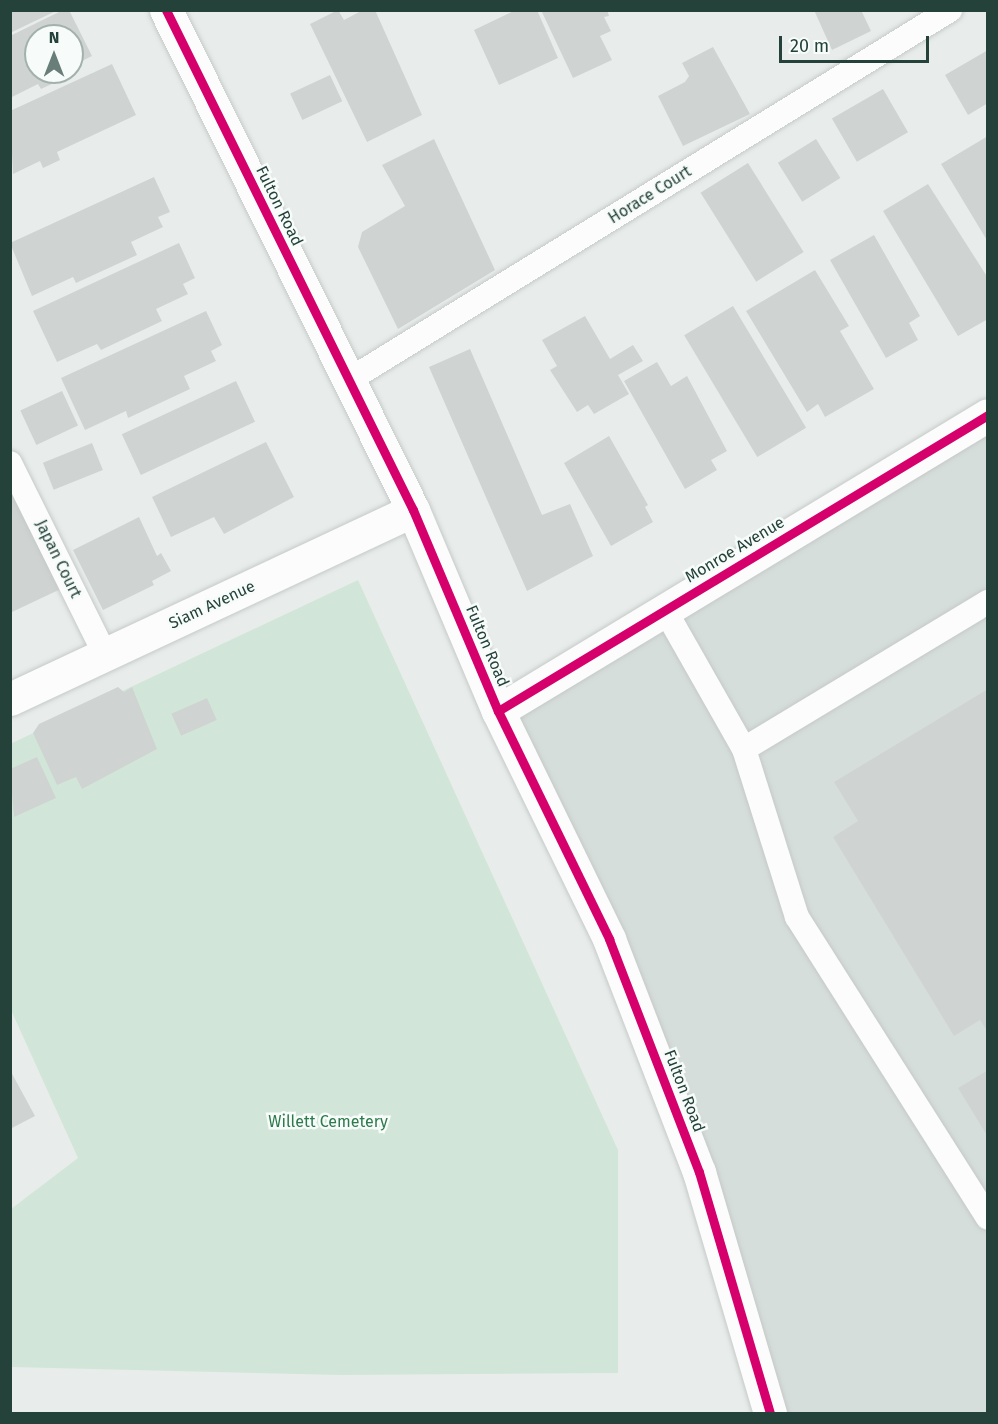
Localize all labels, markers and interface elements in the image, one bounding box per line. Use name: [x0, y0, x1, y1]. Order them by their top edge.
north arrow: [24, 24, 84, 84]
scale bar: [782, 24, 932, 62]
text: N: [49, 28, 59, 47]
text: 20 m: [790, 35, 829, 57]
street label: Horace Court: [605, 162, 695, 228]
street label: Fulton Road: [251, 163, 307, 249]
street label: Monroe Avenue: [682, 513, 788, 587]
street label: Japan Court: [31, 517, 85, 601]
street label: Siam Avenue: [166, 577, 258, 633]
street label: Fulton Road: [461, 602, 513, 690]
street label: Fulton Road: [660, 1047, 708, 1135]
park label: Willett Cemetery: [268, 1112, 388, 1132]

